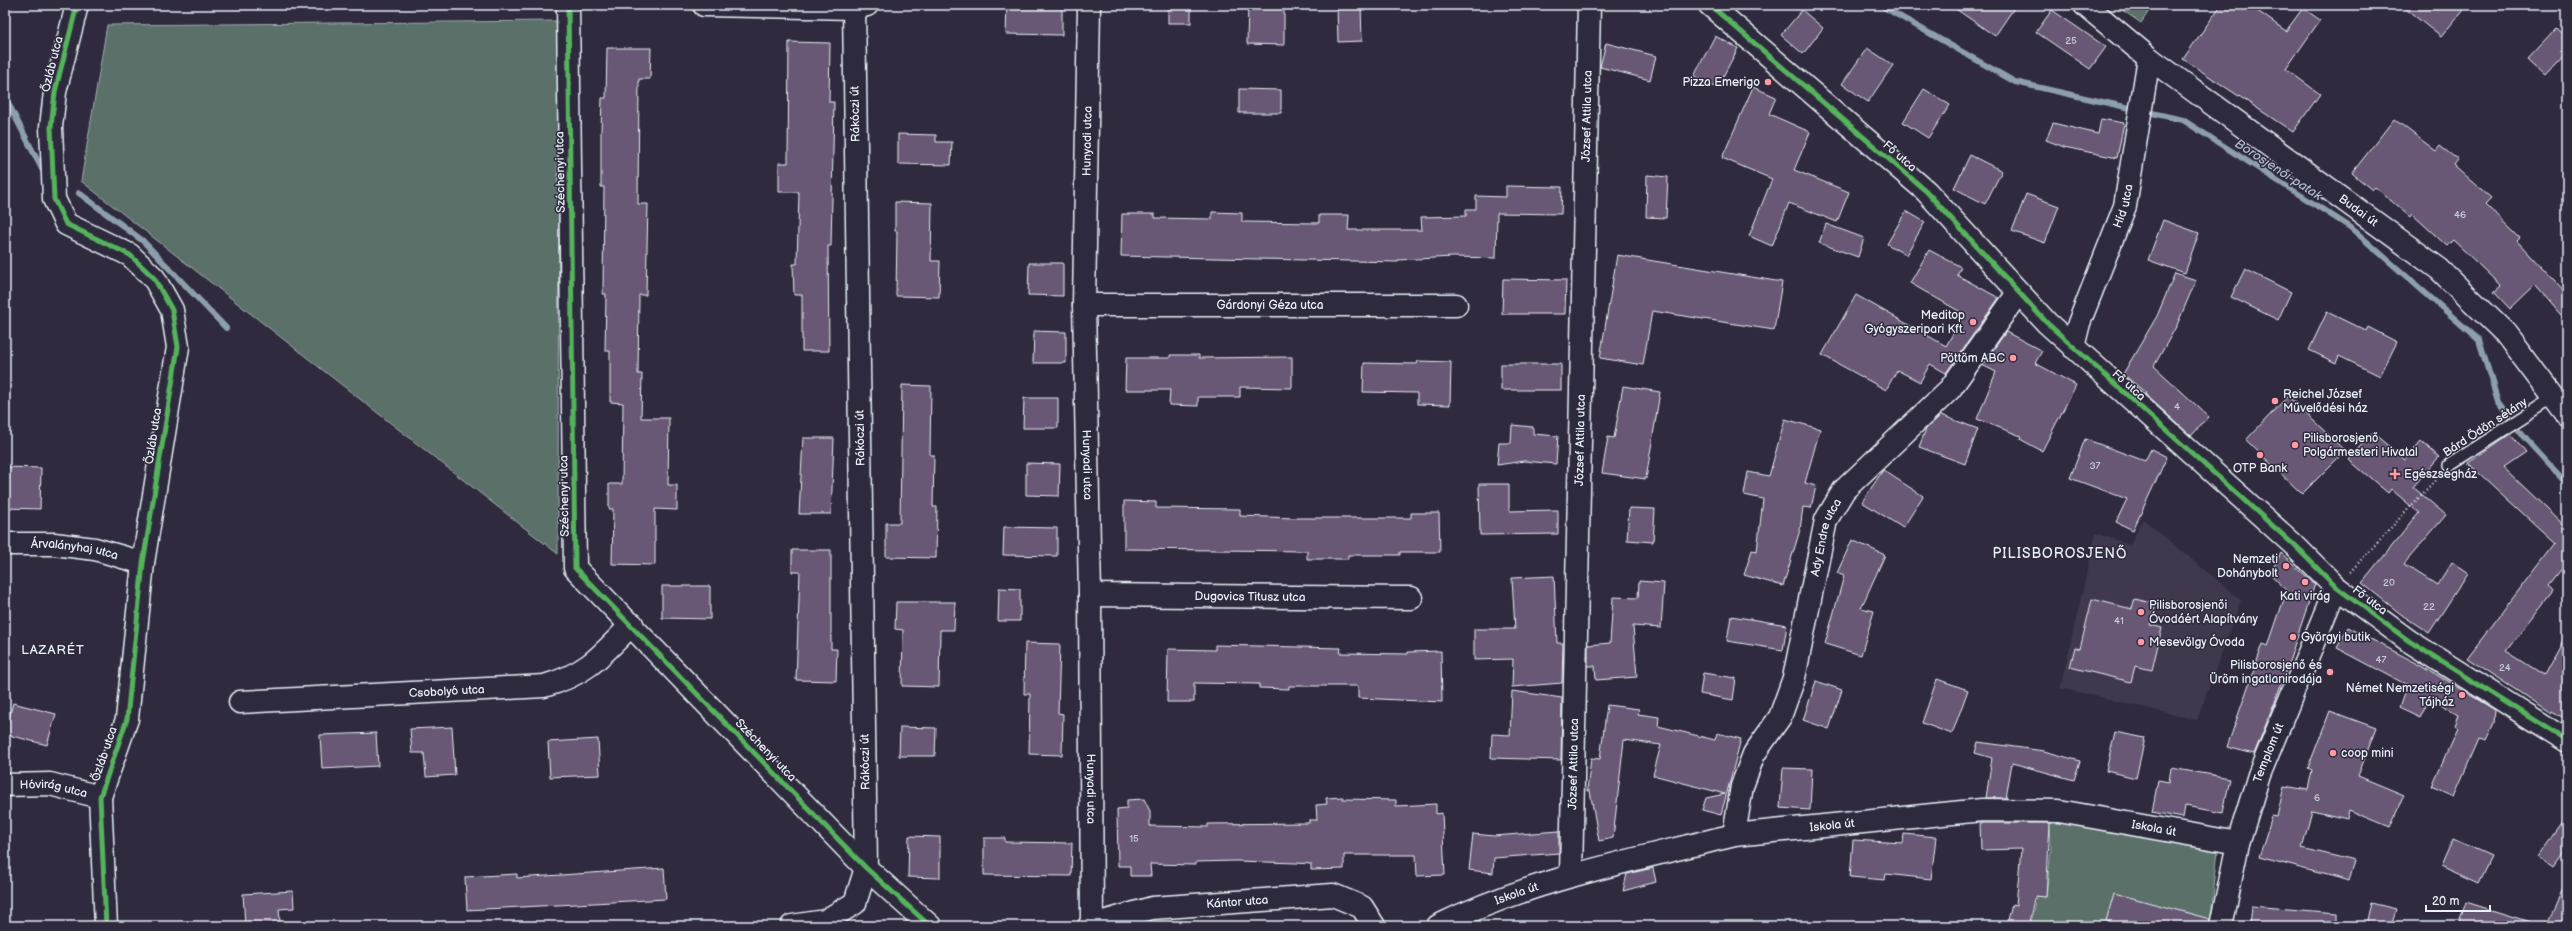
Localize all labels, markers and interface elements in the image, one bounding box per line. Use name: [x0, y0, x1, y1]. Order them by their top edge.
street label: Őzláb utca: [37, 34, 67, 94]
house number: 25: [2065, 35, 2077, 47]
street label: József Attila utca: [1579, 70, 1596, 162]
place label: Pizza Emerigo: [1682, 75, 1760, 90]
marker: Pizza Emerigo: [1763, 77, 1773, 87]
street label: Rákóczi út: [848, 85, 863, 142]
street label: Hunyadi utca: [1079, 106, 1096, 176]
street label: Széchenyi utca: [552, 131, 569, 213]
water label: Borosjenői-patak: [2232, 136, 2326, 204]
street label: Fő utca: [1880, 138, 1920, 175]
street label: Híd utca: [2110, 183, 2136, 230]
street label: Budai út: [2336, 191, 2381, 230]
house number: 46: [2454, 209, 2466, 221]
street label: Gárdonyi Géza utca: [1217, 298, 1324, 313]
place label: Meditop Gyógyszeripari Kft.: [1864, 308, 1965, 337]
marker: Meditop Gyógyszeripari Kft.: [1968, 317, 1978, 327]
place label: Pöttöm ABC: [1940, 351, 2005, 366]
marker: Pöttöm ABC: [2008, 353, 2018, 363]
street label: Fő utca: [2109, 366, 2149, 404]
place label: Reichel József Művelődési ház: [2283, 387, 2368, 416]
street label: Bárd Ödön sétány: [2440, 393, 2531, 460]
street label: József Attila utca: [1572, 394, 1589, 486]
marker: Reichel József Művelődési ház: [2270, 396, 2280, 406]
house number: 4: [2174, 401, 2180, 413]
street label: Őzláb utca: [141, 406, 165, 465]
street label: Rákóczi út: [853, 409, 868, 466]
street label: Hunyadi utca: [1079, 430, 1095, 500]
place label: Pilisborosjenő Polgármesteri Hivatal: [2303, 431, 2418, 460]
marker: Pilisborosjenő Polgármesteri Hivatal: [2290, 440, 2300, 450]
marker: OTP Bank: [2255, 450, 2265, 460]
street label: Széchenyi utca: [556, 455, 573, 537]
house number: 37: [2089, 460, 2101, 472]
place label: OTP Bank: [2233, 461, 2287, 476]
place label: Egészségház: [2404, 467, 2477, 482]
marker: Egészségház: [2389, 468, 2401, 480]
street label: Ady Endre utca: [1808, 496, 1845, 578]
street label: Árvalányhaj utca: [31, 535, 120, 563]
district label: PILISBOROSJENŐ: [1992, 544, 2128, 562]
place label: Nemzeti Dohánybolt: [2217, 552, 2278, 581]
marker: Nemzeti Dohánybolt: [2281, 561, 2291, 571]
marker: Kati virág: [2300, 577, 2310, 587]
house number: 20: [2383, 577, 2395, 589]
street label: Fő utca: [2349, 582, 2390, 619]
street label: Dugovics Titusz utca: [1194, 589, 1306, 605]
place label: Kati virág: [2280, 589, 2330, 604]
place label: Pilisborosjenői Óvodáért Alapítvány: [2149, 598, 2258, 627]
house number: 22: [2423, 601, 2435, 613]
marker: Pilisborosjenői Óvodáért Alapítvány: [2136, 607, 2146, 617]
house number: 41: [2114, 615, 2124, 627]
place label: Györgyi butik: [2301, 630, 2370, 645]
marker: Györgyi butik: [2288, 632, 2298, 642]
place label: Mesevölgy Óvoda: [2149, 633, 2245, 650]
marker: Mesevölgy Óvoda: [2136, 637, 2146, 647]
district label: LAZARÉT: [21, 642, 85, 658]
house number: 47: [2375, 654, 2387, 666]
place label: Pilisborosjenő és Üröm ingatlanirodája: [2209, 658, 2322, 687]
house number: 24: [2499, 662, 2511, 674]
marker: Pilisborosjenő és Üröm ingatlanirodája: [2325, 667, 2335, 677]
place label: Német Nemzetiségi Tájház: [2346, 681, 2454, 710]
street label: Csobolyó utca: [408, 682, 485, 701]
marker: Német Nemzetiségi Tájház: [2457, 690, 2467, 700]
street label: Széchenyi utca: [732, 716, 800, 785]
street label: József Attila utca: [1565, 718, 1582, 810]
street label: Templom út: [2250, 721, 2288, 784]
street label: Őzláb utca: [87, 724, 121, 784]
street label: Rákóczi út: [858, 733, 873, 790]
place label: coop mini: [2341, 746, 2394, 761]
marker: coop mini: [2328, 748, 2338, 758]
street label: Hunyadi utca: [1083, 754, 1098, 824]
street label: Hóvirág utca: [20, 777, 89, 801]
house number: 6: [2314, 792, 2320, 804]
street label: Iskola út: [1809, 816, 1856, 835]
street label: Iskola út: [2130, 817, 2178, 840]
house number: 15: [1129, 833, 1139, 845]
street label: Iskola út: [1493, 879, 1541, 908]
scale bar: [2426, 887, 2490, 913]
street label: Kántor utca: [1206, 893, 1269, 912]
text: 20 m: [2432, 894, 2459, 909]

